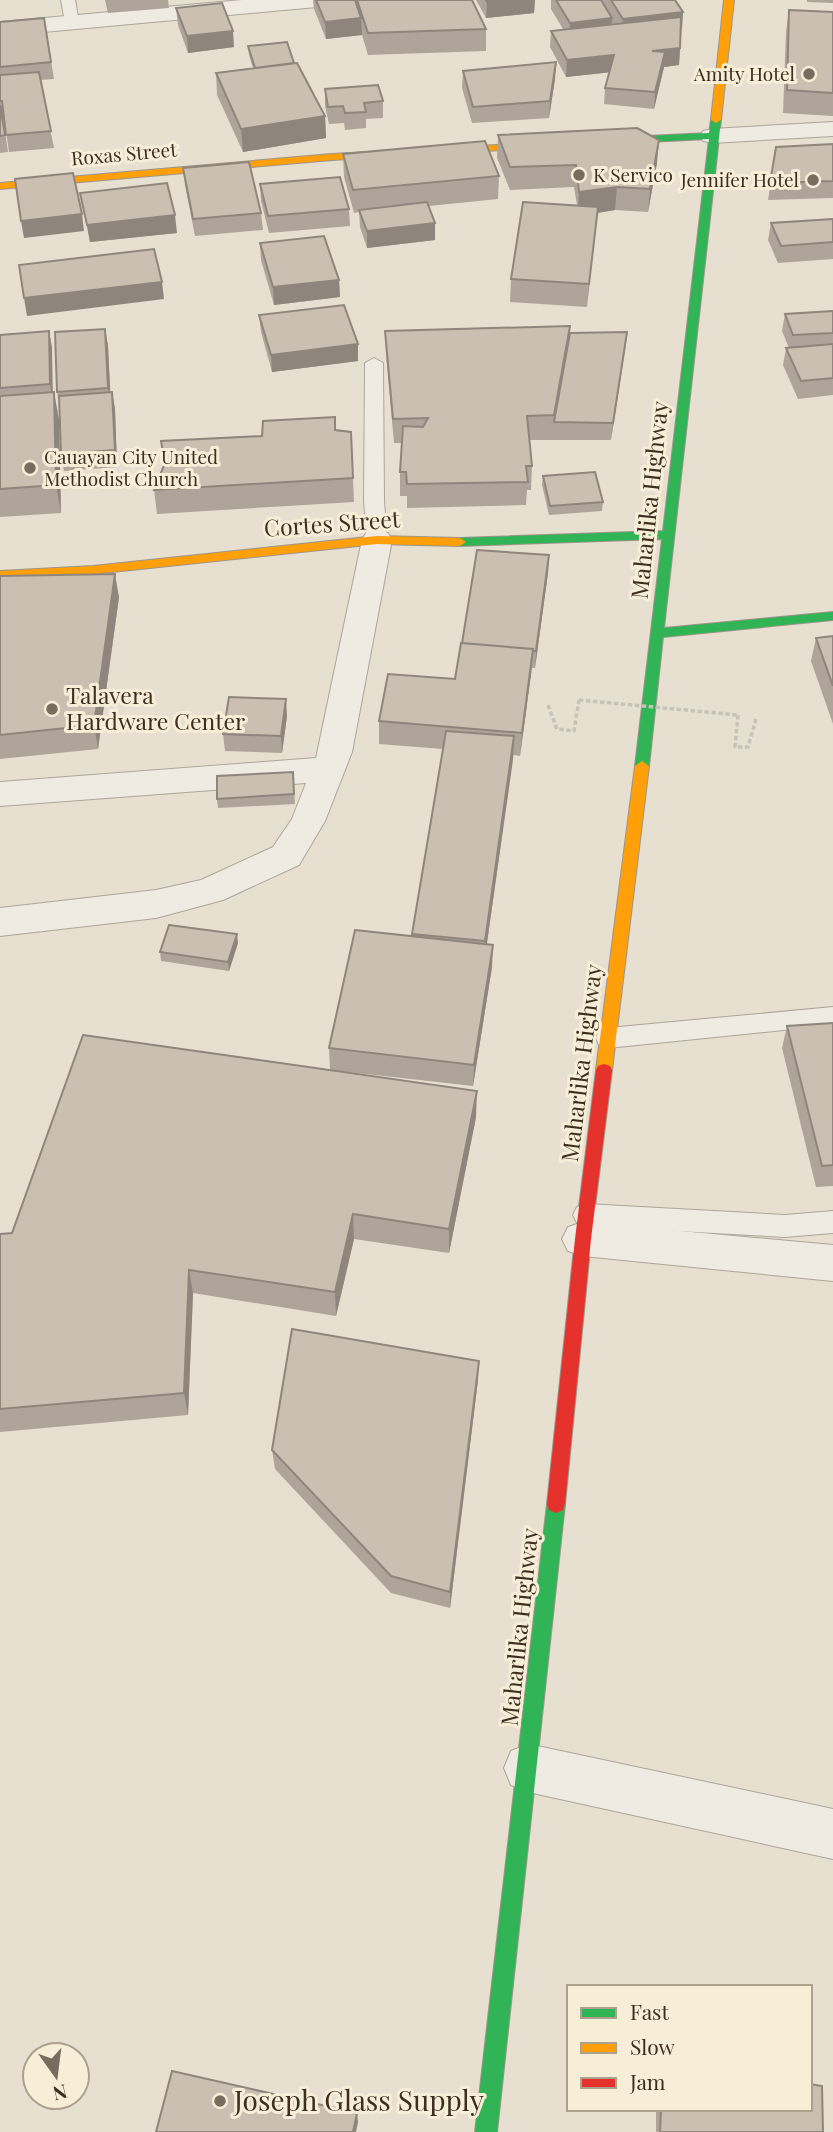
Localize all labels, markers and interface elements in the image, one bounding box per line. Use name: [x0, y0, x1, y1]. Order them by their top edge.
place label: Amity Hotel: [693, 60, 796, 86]
marker: Amity Hotel: [801, 66, 817, 82]
street label: Roxas Street: [70, 135, 178, 171]
place label: K Servico: [593, 161, 673, 187]
place label: Jennifer Hotel: [680, 166, 800, 192]
marker: K Servico: [571, 167, 587, 183]
marker: Jennifer Hotel: [805, 172, 821, 188]
street label: Maharlika Highway: [623, 399, 674, 600]
place label: Cauayan City United Methodist Church: [44, 443, 218, 491]
marker: Cauayan City United Methodist Church: [22, 460, 38, 476]
street label: Cortes Street: [263, 502, 402, 543]
place label: Talavera Hardware Center: [66, 679, 245, 736]
marker: Talavera Hardware Center: [44, 701, 60, 717]
street label: Maharlika Highway: [553, 962, 608, 1163]
street label: Maharlika Highway: [493, 1526, 544, 1727]
legend: [567, 1985, 812, 2111]
text: Fast: [630, 1997, 669, 2025]
text: Slow: [630, 2032, 675, 2060]
north arrow: [21, 2041, 91, 2111]
text: Jam: [629, 2067, 666, 2095]
text: N: [50, 2079, 70, 2108]
place label: Joseph Glass Supply: [233, 2081, 484, 2118]
marker: Joseph Glass Supply: [212, 2093, 228, 2109]

